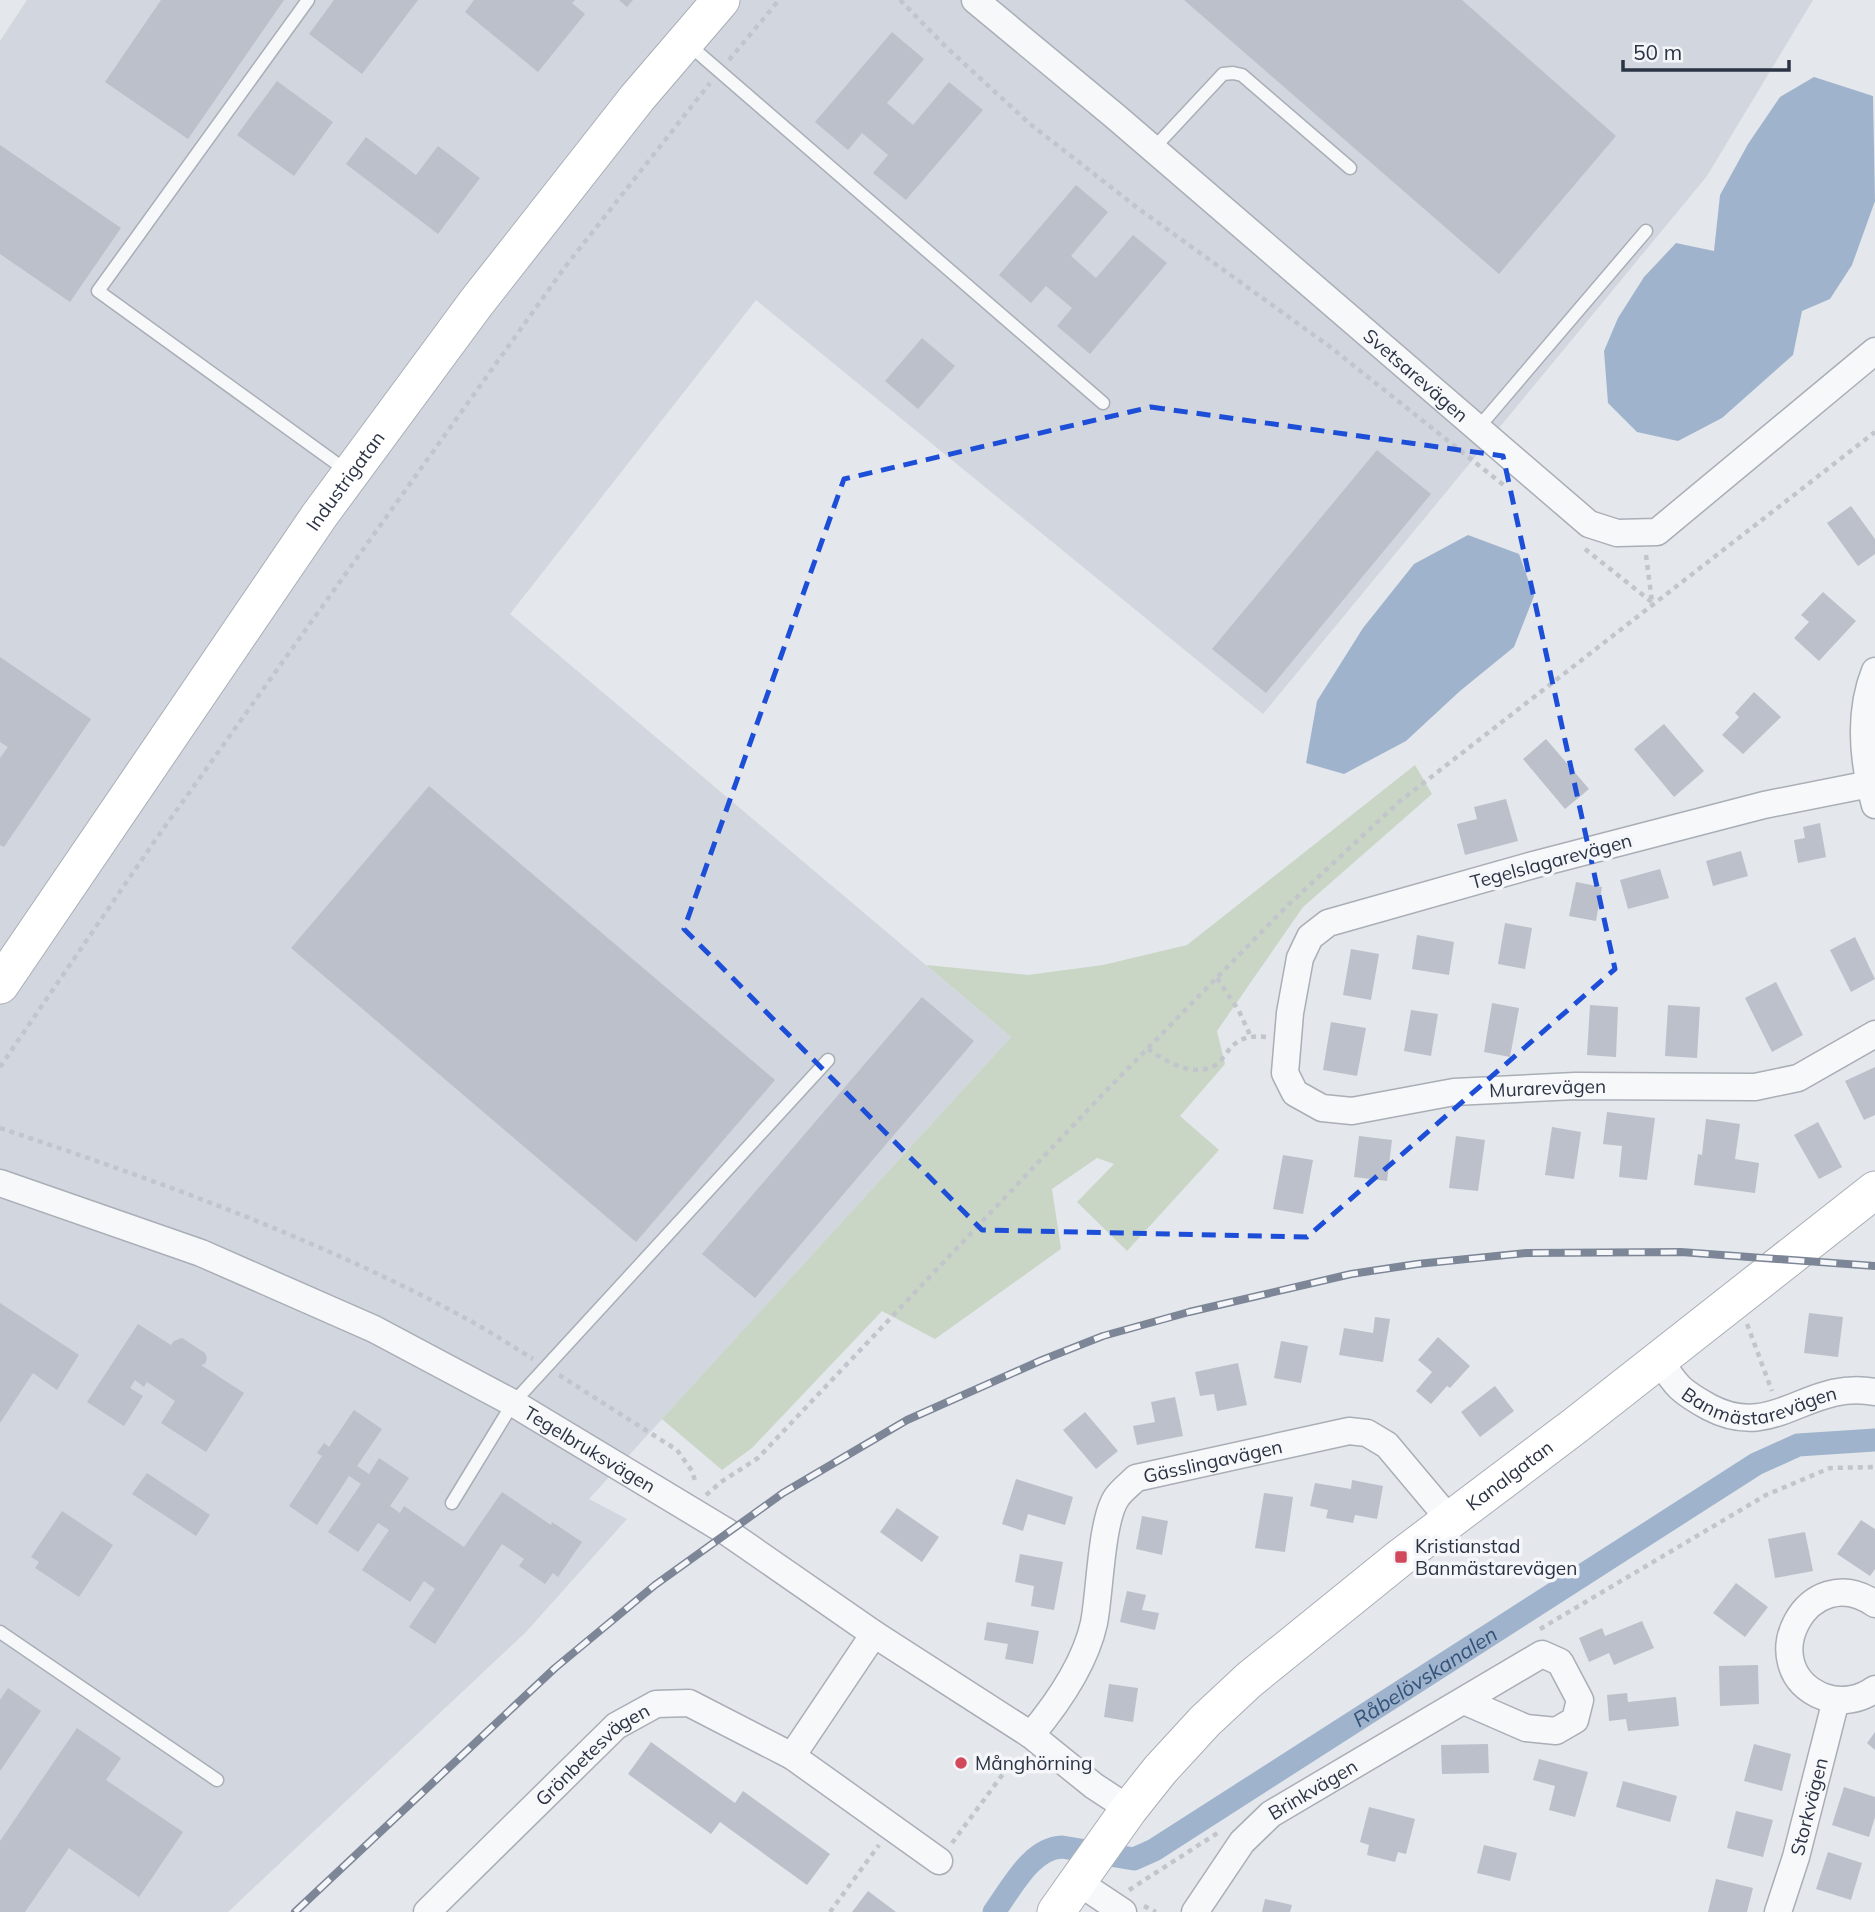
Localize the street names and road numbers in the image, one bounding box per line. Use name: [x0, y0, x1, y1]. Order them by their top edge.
street label: Svetsarevägen: [1359, 323, 1473, 427]
street label: Industrigatan: [301, 426, 390, 535]
street label: Tegelslagarevägen: [1468, 828, 1634, 894]
street label: Murarevägen: [1489, 1074, 1606, 1102]
street label: Banmästarevägen: [1679, 1375, 1841, 1401]
street label: Tegelbruksvägen: [520, 1401, 660, 1498]
street label: Gässlingavägen: [1141, 1434, 1284, 1488]
street label: Kanalgatan: [1461, 1435, 1558, 1516]
street label: Grönbetesvägen: [530, 1698, 654, 1811]
street label: Brinkvägen: [1264, 1754, 1362, 1825]
street label: Storkvägen: [1785, 1755, 1833, 1858]

